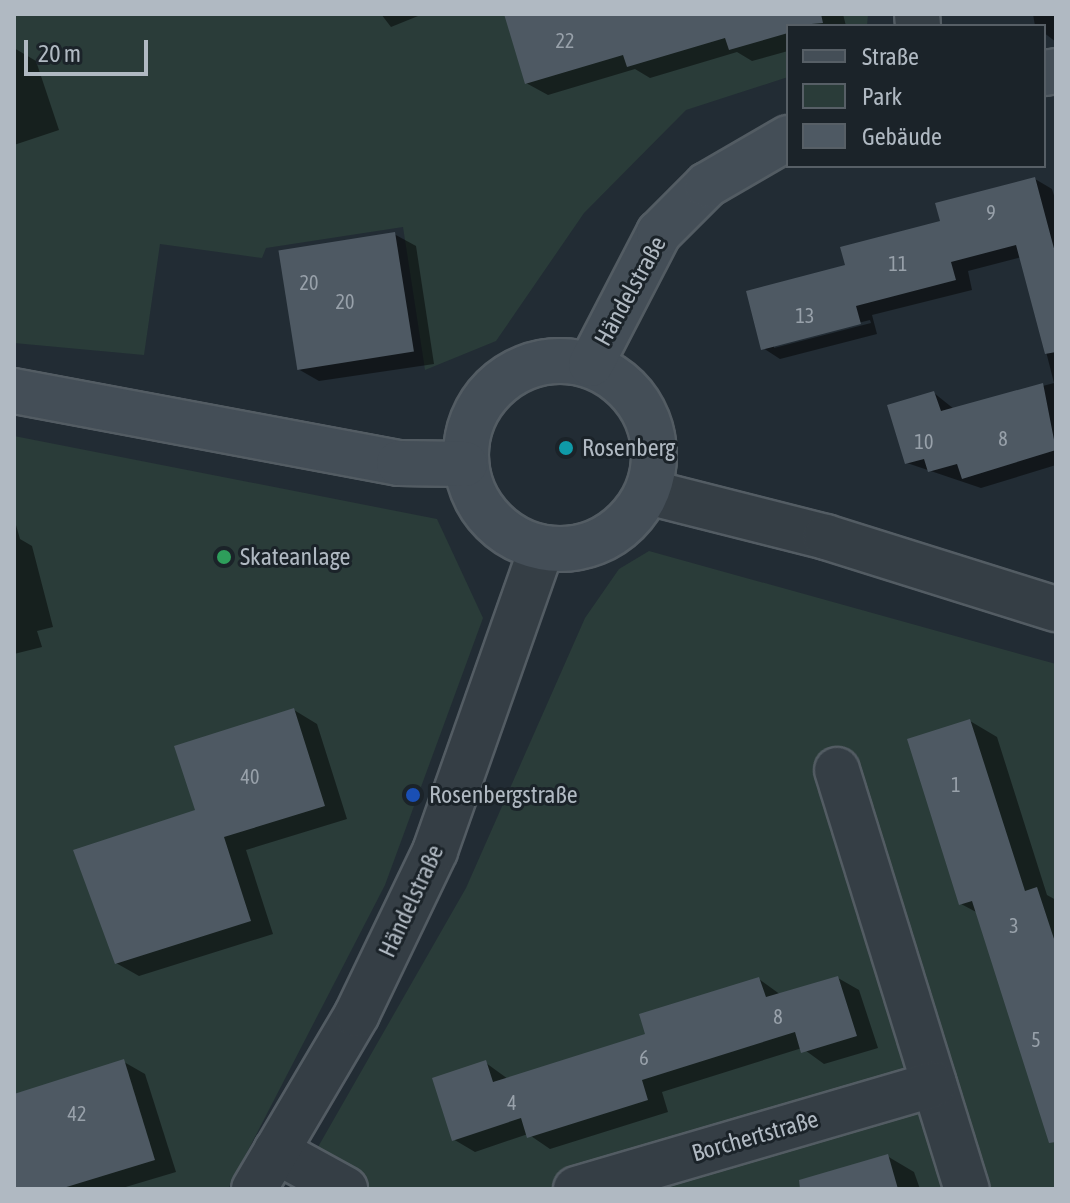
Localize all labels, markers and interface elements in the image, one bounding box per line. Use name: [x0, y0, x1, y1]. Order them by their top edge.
scale bar: [28, 24, 152, 74]
legend: [786, 24, 1046, 168]
house number: 22: [556, 28, 574, 52]
text: 20 m: [38, 40, 81, 67]
text: Straße: [862, 43, 919, 70]
text: Park: [862, 83, 902, 110]
text: Gebäude: [862, 123, 942, 150]
house number: 9: [986, 200, 996, 224]
street label: Händelstraße: [588, 231, 672, 351]
house number: 11: [889, 251, 907, 275]
house number: 20: [300, 270, 318, 294]
house number: 20: [336, 289, 354, 313]
house number: 13: [796, 303, 814, 327]
house number: 8: [998, 426, 1008, 450]
house number: 10: [915, 429, 933, 453]
place label: Rosenberg: [582, 434, 675, 462]
marker: Rosenberg: [557, 439, 575, 457]
place label: Skateanlage: [240, 543, 350, 571]
marker: Skateanlage: [215, 548, 233, 566]
house number: 40: [241, 764, 259, 788]
house number: 1: [951, 772, 961, 796]
place label: Rosenbergstraße: [429, 781, 578, 809]
marker: Rosenbergstraße: [404, 786, 422, 804]
street label: Händelstraße: [372, 840, 450, 962]
house number: 3: [1009, 913, 1019, 937]
house number: 8: [773, 1004, 783, 1028]
house number: 5: [1031, 1027, 1041, 1051]
house number: 6: [639, 1045, 649, 1069]
house number: 4: [507, 1090, 517, 1114]
house number: 42: [68, 1101, 86, 1125]
street label: Borchertstraße: [688, 1104, 822, 1168]

